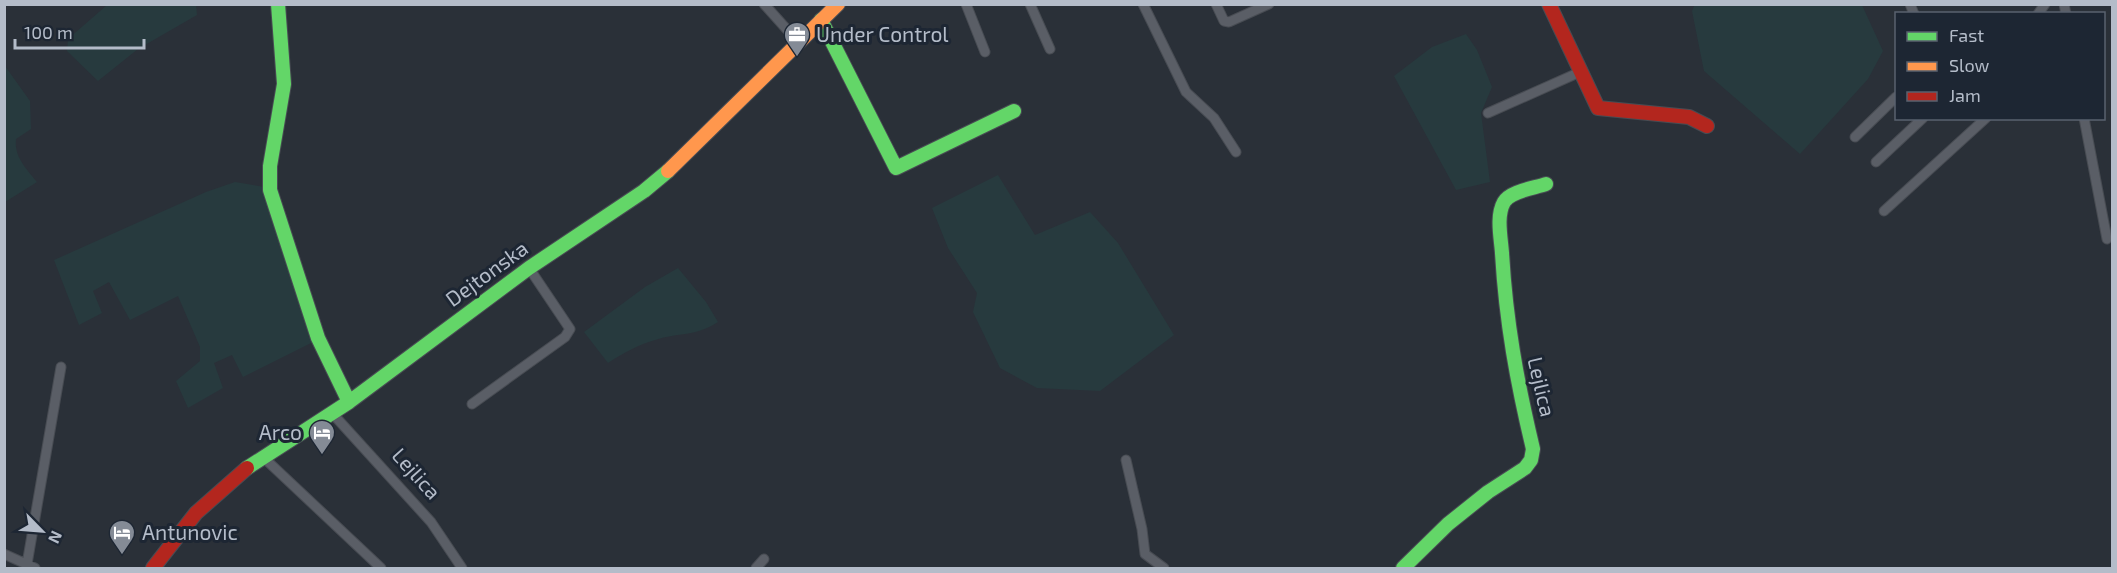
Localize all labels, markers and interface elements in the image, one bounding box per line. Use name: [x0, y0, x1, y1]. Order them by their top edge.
scale bar: [15, 12, 144, 50]
legend: [1895, 12, 2105, 120]
office icon: Under Control: [782, 20, 812, 58]
text: 100 m: [24, 21, 73, 43]
place label: Under Control: [816, 21, 949, 46]
text: Fast: [1949, 24, 1984, 46]
text: Slow: [1949, 54, 1990, 76]
text: Jam: [1949, 84, 1981, 106]
street label: Dejtonska: [440, 235, 533, 312]
street label: Lejlica: [1522, 354, 1561, 419]
hotel icon: Arco: [307, 418, 337, 456]
place label: Arco: [259, 419, 302, 444]
street label: Lejlica: [387, 442, 447, 505]
north arrow: [12, 501, 72, 561]
hotel icon: Antunovic: [107, 518, 137, 556]
place label: Antunovic: [142, 519, 238, 544]
text: N: [45, 528, 67, 547]

